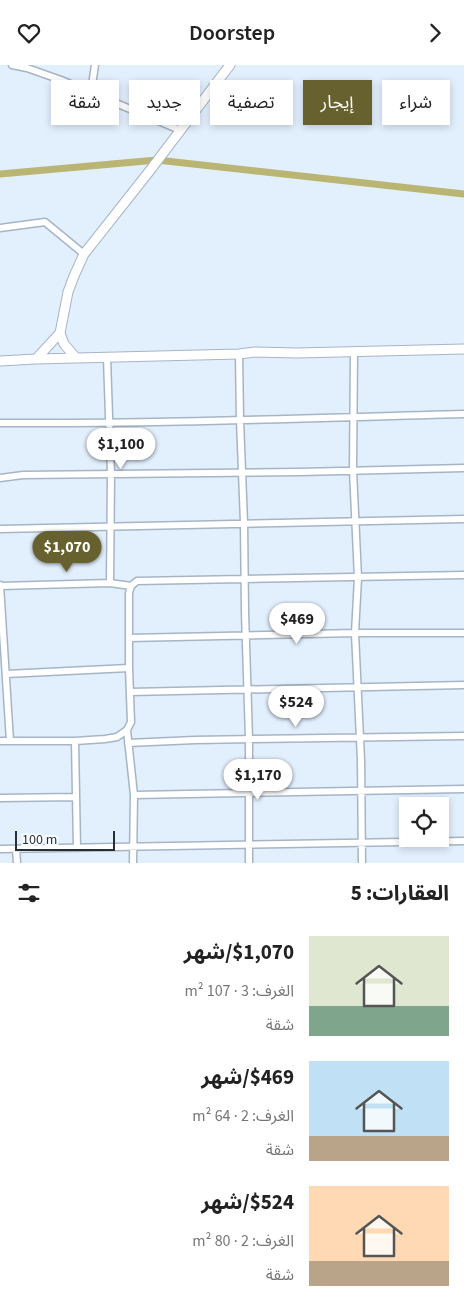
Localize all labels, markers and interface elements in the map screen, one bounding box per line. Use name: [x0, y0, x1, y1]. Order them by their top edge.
text: Doorstep: [189, 17, 275, 49]
icon: heart: [15, 19, 43, 47]
icon: forward: [421, 19, 449, 47]
chip: شقة: [51, 80, 119, 125]
chip: جديد: [129, 80, 200, 125]
chip: تصفية: [210, 80, 293, 125]
chip: إيجار: [303, 80, 372, 125]
chip: شراء: [382, 80, 450, 125]
pin: $1,100: [80, 427, 162, 470]
text: $1,100: [97, 433, 145, 455]
pin: $1,070: [26, 531, 108, 573]
text: $1,070: [43, 536, 91, 558]
pin: $469: [267, 603, 327, 645]
text: $469: [280, 608, 314, 630]
pin: $524: [266, 685, 326, 728]
text: $524: [279, 691, 313, 713]
pin: $1,170: [217, 759, 299, 801]
text: $1,170: [234, 764, 282, 786]
map controls: [399, 797, 449, 847]
button: locate: [399, 797, 449, 847]
scale bar: [15, 828, 115, 851]
text: 100 m: [22, 830, 57, 850]
text: العقارات: 5: [351, 878, 449, 908]
icon: filters: [15, 879, 43, 907]
text: $1,070/شهر: [184, 937, 294, 967]
icon: home: [349, 956, 409, 1016]
text: الغرف: 3 · 107 m²: [184, 980, 294, 1002]
text: شقة: [266, 1014, 294, 1036]
text: $469/شهر: [201, 1062, 294, 1092]
icon: home: [349, 1081, 409, 1141]
text: الغرف: 2 · 64 m²: [192, 1105, 294, 1127]
text: شقة: [266, 1139, 294, 1161]
text: $524/شهر: [201, 1187, 294, 1217]
icon: home: [349, 1206, 409, 1266]
text: الغرف: 2 · 80 m²: [192, 1230, 294, 1252]
text: شقة: [266, 1264, 294, 1286]

